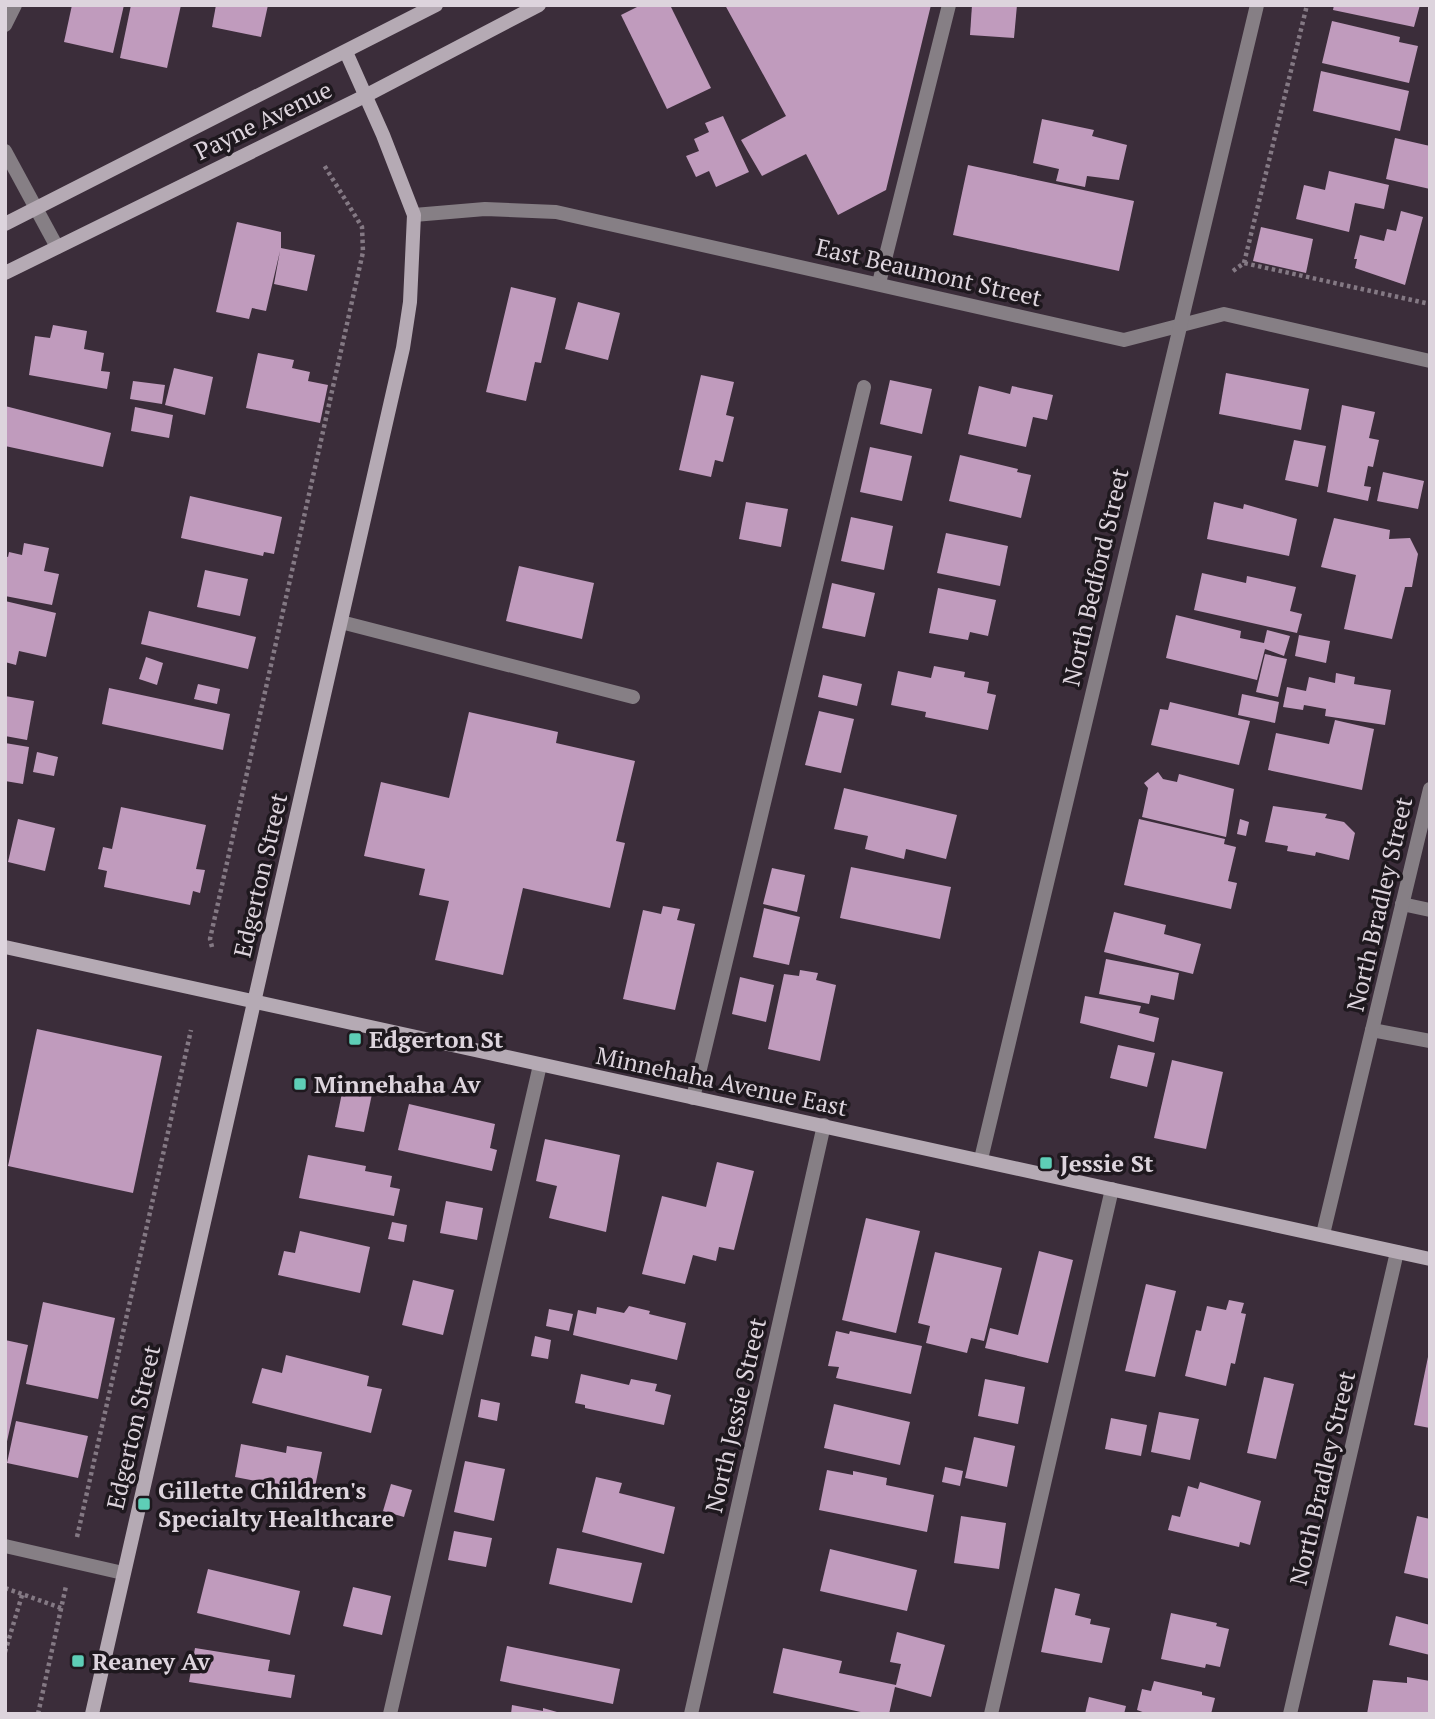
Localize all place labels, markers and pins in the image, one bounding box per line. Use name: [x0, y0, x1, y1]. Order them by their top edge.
place label: Edgerton St: [369, 1023, 504, 1055]
marker: Edgerton St: [347, 1031, 363, 1047]
place label: Minnehaha Av: [314, 1068, 481, 1100]
marker: Minnehaha Av: [292, 1076, 308, 1092]
place label: Jessie St: [1060, 1147, 1154, 1179]
marker: Jessie St: [1038, 1155, 1054, 1171]
place label: Gillette Children's Specialty Healthcare: [158, 1474, 394, 1534]
marker: Gillette Children's Specialty Healthcare: [136, 1496, 152, 1512]
place label: Reaney Av: [92, 1645, 211, 1677]
marker: Reaney Av: [70, 1653, 86, 1669]

